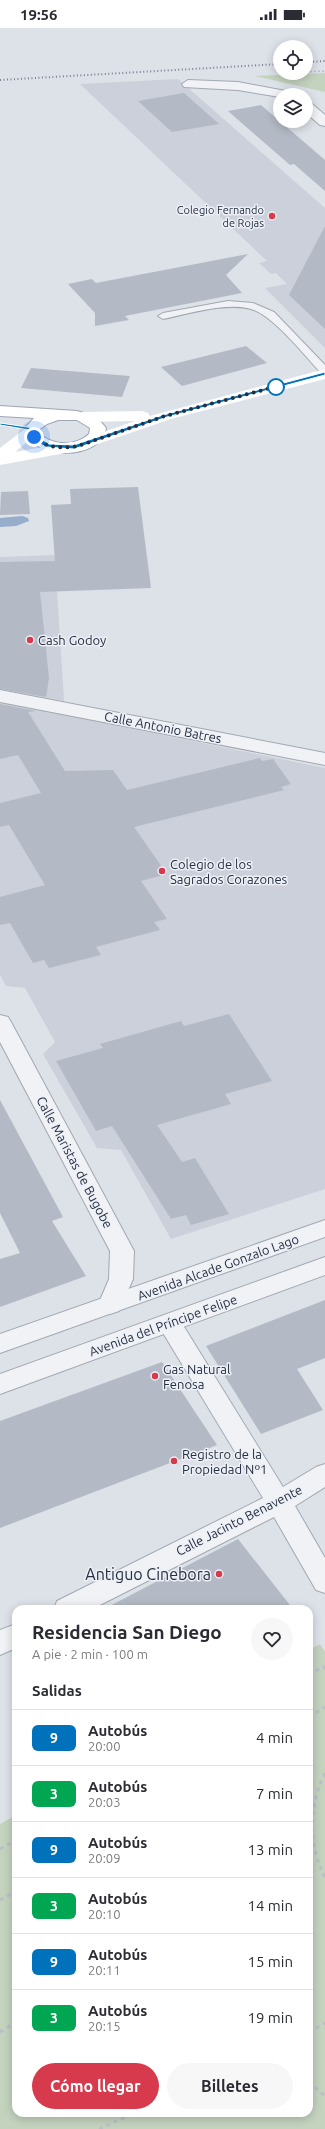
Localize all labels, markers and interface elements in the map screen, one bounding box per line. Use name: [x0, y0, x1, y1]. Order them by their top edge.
text: 19:56: [20, 6, 58, 23]
map controls: [273, 40, 313, 128]
button: locate: [273, 40, 313, 80]
button: layers: [273, 88, 313, 128]
place label: Colegio Fernando de Rojas: [177, 204, 264, 229]
marker: Colegio Fernando de Rojas: [267, 211, 277, 221]
unlabelled marker: [267, 378, 285, 396]
your location: [24, 427, 44, 447]
place label: Cash Godoy: [38, 633, 106, 647]
marker: Cash Godoy: [25, 635, 35, 645]
street label: Calle Antonio Batres: [103, 709, 223, 745]
place label: Colegio de los Sagrados Corazones: [170, 857, 288, 886]
marker: Colegio de los Sagrados Corazones: [157, 866, 167, 876]
street label: Calle Maristas de Bugobe: [34, 1094, 116, 1230]
street label: Avenida Alcade Gonzalo Lago: [135, 1231, 301, 1303]
street label: Avenida del Príncipe Felipe: [87, 1292, 239, 1358]
place label: Gas Natural Fenosa: [163, 1362, 231, 1391]
marker: Gas Natural Fenosa: [150, 1371, 160, 1381]
place label: Registro de la Propiedad Nº1: [182, 1447, 267, 1476]
marker: Registro de la Propiedad Nº1: [169, 1456, 179, 1466]
street label: Calle Jacinto Benavente: [174, 1482, 304, 1558]
place label: Antiguo Cinebora: [85, 1565, 211, 1583]
marker: Antiguo Cinebora: [214, 1569, 224, 1579]
button: heart: [251, 1618, 293, 1660]
text: Residencia San Diego: [32, 1621, 222, 1643]
text: A pie · 2 min · 100 m: [32, 1647, 148, 1661]
text: Salidas: [32, 1682, 82, 1699]
text: Autobús: [88, 1722, 147, 1739]
text: 4 min: [256, 1729, 293, 1746]
text: 9: [50, 1730, 58, 1746]
text: 20:00: [88, 1739, 121, 1753]
text: Autobús: [88, 1778, 147, 1795]
text: 7 min: [256, 1785, 293, 1802]
text: 3: [50, 1786, 58, 1802]
text: 20:03: [88, 1795, 121, 1809]
text: Autobús: [88, 1834, 147, 1851]
text: 13 min: [247, 1841, 293, 1858]
text: 9: [50, 1842, 58, 1858]
text: 20:09: [88, 1851, 121, 1865]
text: Autobús: [88, 1890, 147, 1907]
text: 14 min: [247, 1897, 293, 1914]
text: 3: [50, 1898, 58, 1914]
text: 20:10: [88, 1907, 121, 1921]
text: Autobús: [88, 1946, 147, 1963]
text: 15 min: [247, 1953, 293, 1970]
text: 9: [50, 1954, 58, 1970]
text: 20:11: [88, 1963, 121, 1977]
text: Autobús: [88, 2002, 147, 2019]
text: 19 min: [247, 2009, 293, 2026]
text: 3: [50, 2010, 58, 2026]
text: 20:15: [88, 2019, 121, 2033]
button: Cómo llegar: [32, 2063, 159, 2109]
button: Billetes: [167, 2063, 293, 2109]

